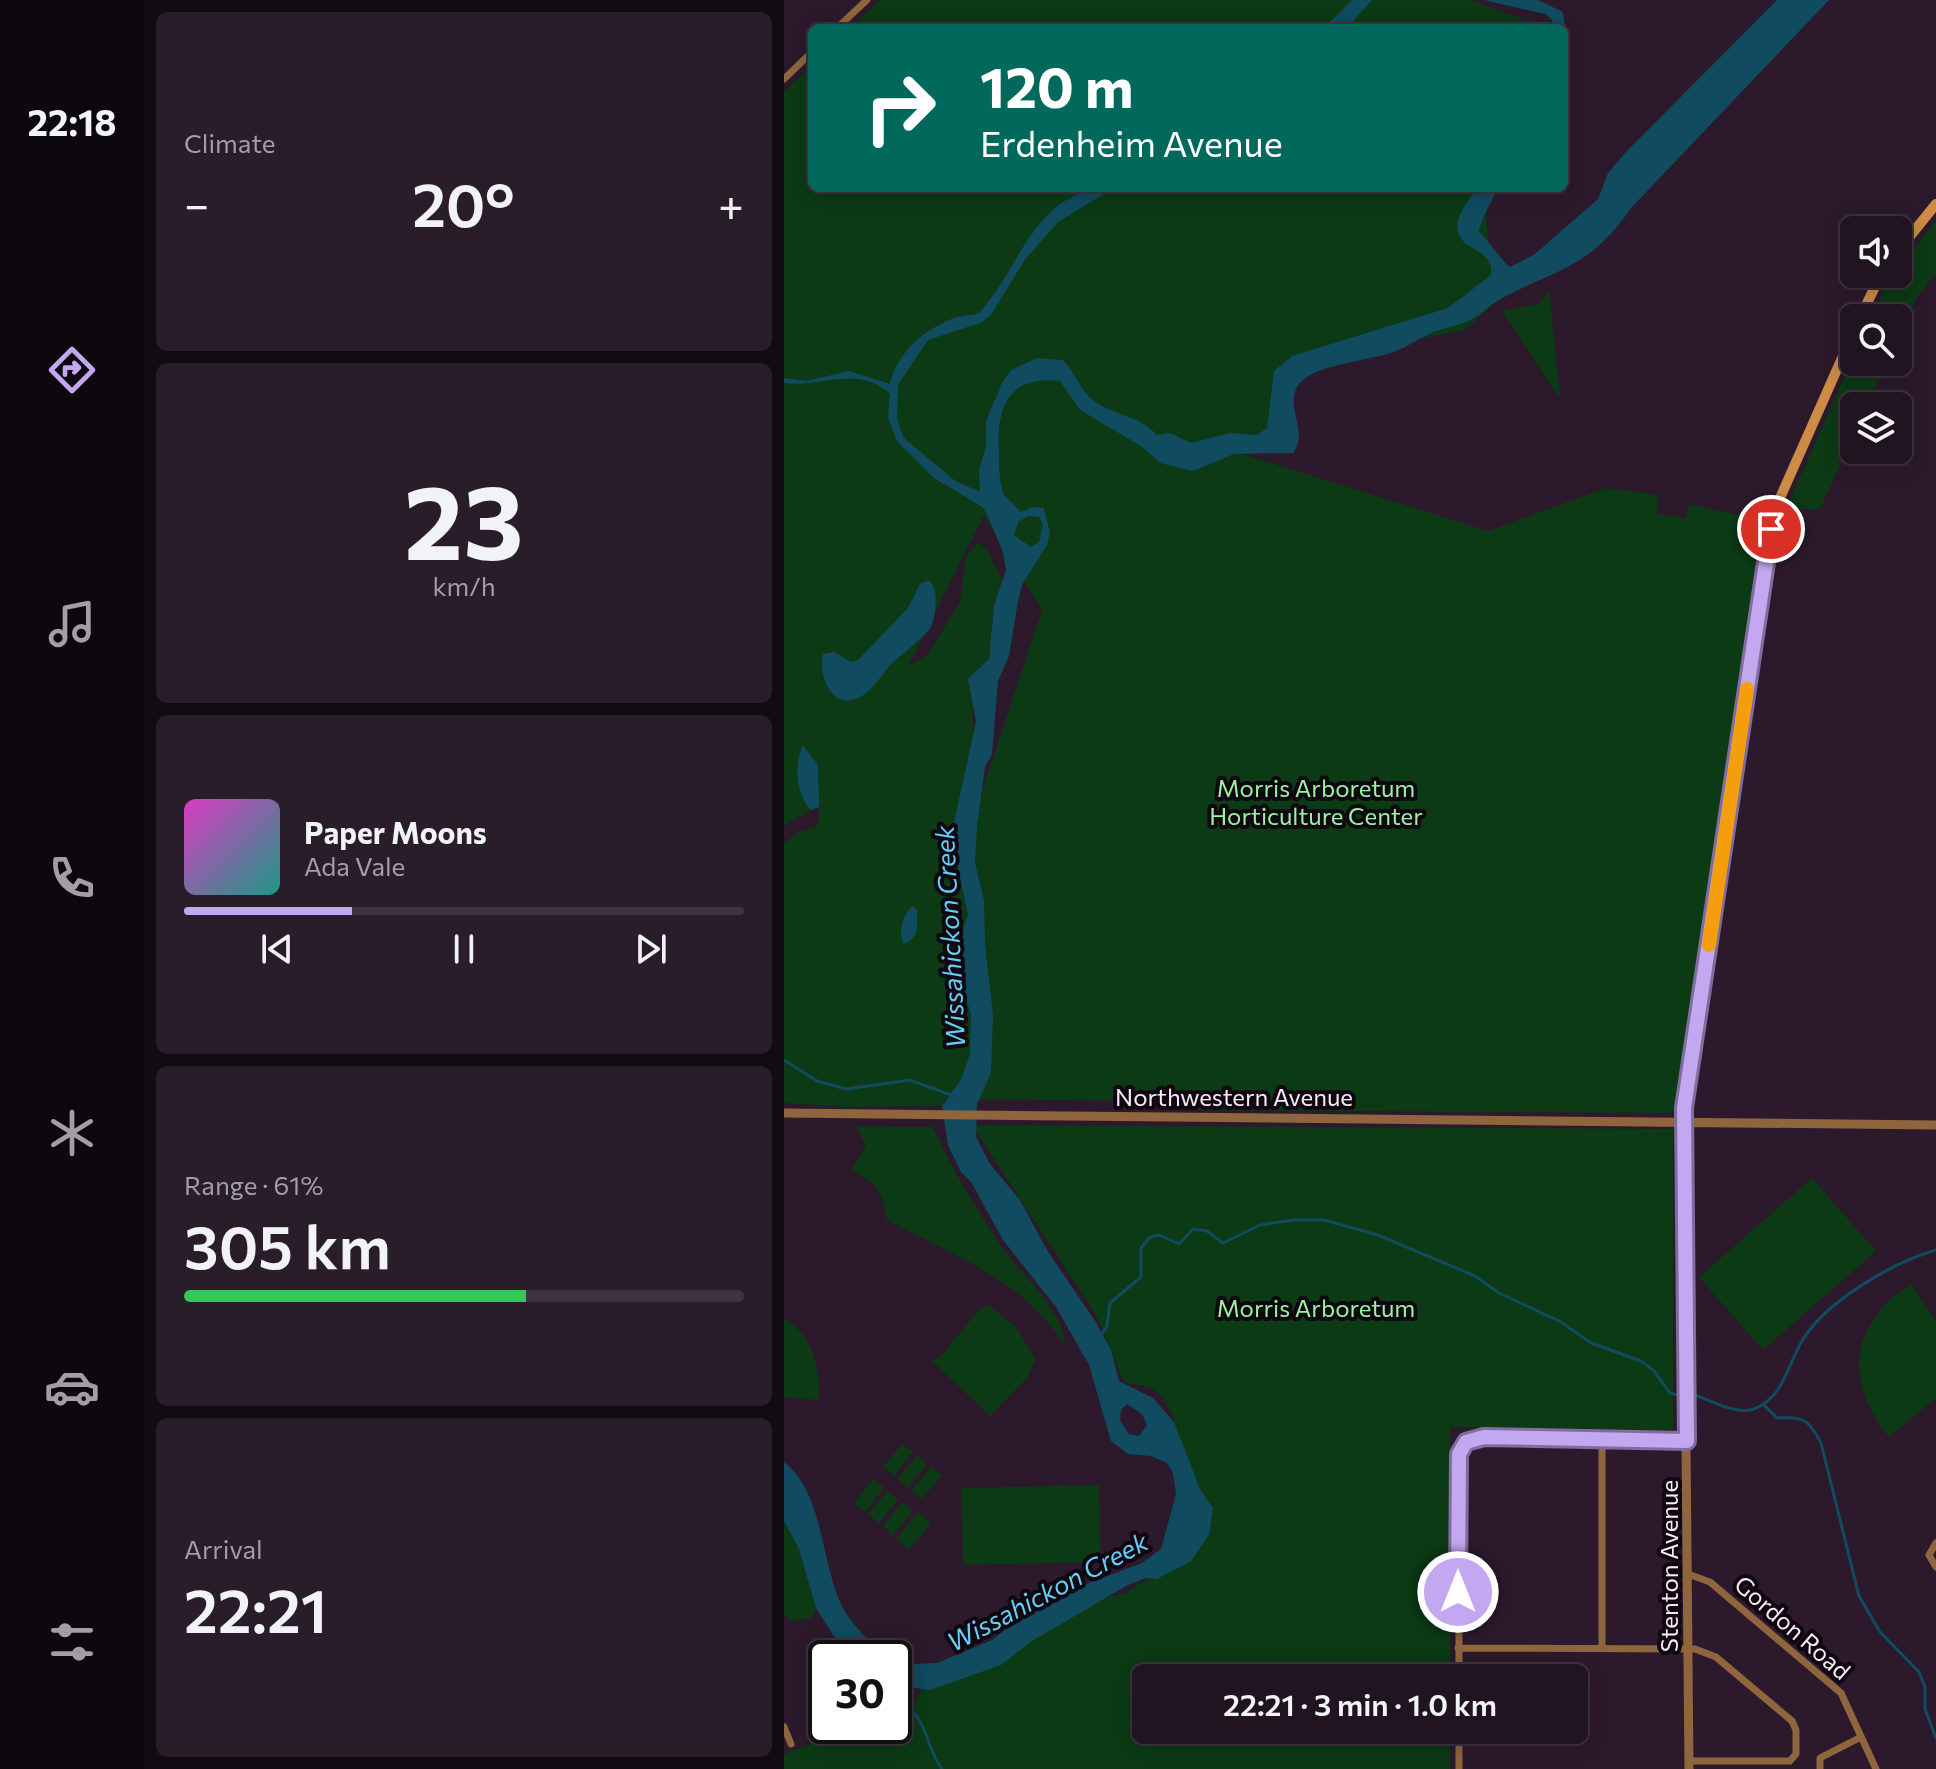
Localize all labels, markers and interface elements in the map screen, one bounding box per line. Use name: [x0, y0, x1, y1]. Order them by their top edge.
text: 120 m: [980, 51, 1134, 120]
icon: right: [848, 56, 952, 160]
text: 22:18: [27, 99, 117, 143]
text: Erdenheim Avenue: [980, 120, 1283, 164]
text: Climate: [184, 127, 276, 158]
text: 20°: [412, 166, 515, 239]
text: −: [184, 176, 209, 230]
text: +: [718, 176, 744, 230]
map controls: [1840, 216, 1912, 464]
button: sound: [1840, 216, 1912, 288]
button: search: [1840, 304, 1912, 376]
icon: directions: [44, 342, 100, 398]
button: layers: [1840, 392, 1912, 464]
text: 23: [404, 454, 524, 581]
pin: [1737, 495, 1805, 563]
icon: arrive: [1749, 507, 1793, 551]
text: km/h: [432, 570, 496, 601]
icon: music: [44, 596, 100, 652]
park label: Morris Arboretum Horticulture Center: [1209, 773, 1423, 830]
text: Paper Moons: [304, 813, 487, 850]
water label: Wissahickon Creek: [928, 824, 970, 1049]
icon: phone: [44, 850, 100, 906]
text: Ada Vale: [304, 850, 405, 881]
icon: previous: [255, 927, 299, 971]
icon: pause: [442, 927, 486, 971]
icon: next: [629, 927, 673, 971]
street label: Northwestern Avenue: [1115, 1082, 1353, 1111]
icon: climate: [44, 1105, 100, 1161]
text: Range · 61%: [184, 1169, 323, 1200]
text: 305 km: [184, 1208, 391, 1281]
park label: Morris Arboretum: [1217, 1293, 1415, 1322]
icon: car: [44, 1359, 100, 1415]
street label: Stenton Avenue: [1654, 1480, 1683, 1652]
water label: Wissahickon Creek: [941, 1525, 1154, 1657]
text: Arrival: [184, 1533, 263, 1564]
position arrow: [1416, 1550, 1500, 1634]
street label: Gordon Road: [1729, 1569, 1857, 1685]
text: 22:21: [184, 1572, 328, 1645]
icon: filters: [44, 1614, 100, 1670]
speed limit sign: 30: [808, 1640, 912, 1744]
text: 22:21 · 3 min · 1.0 km: [1223, 1685, 1497, 1722]

